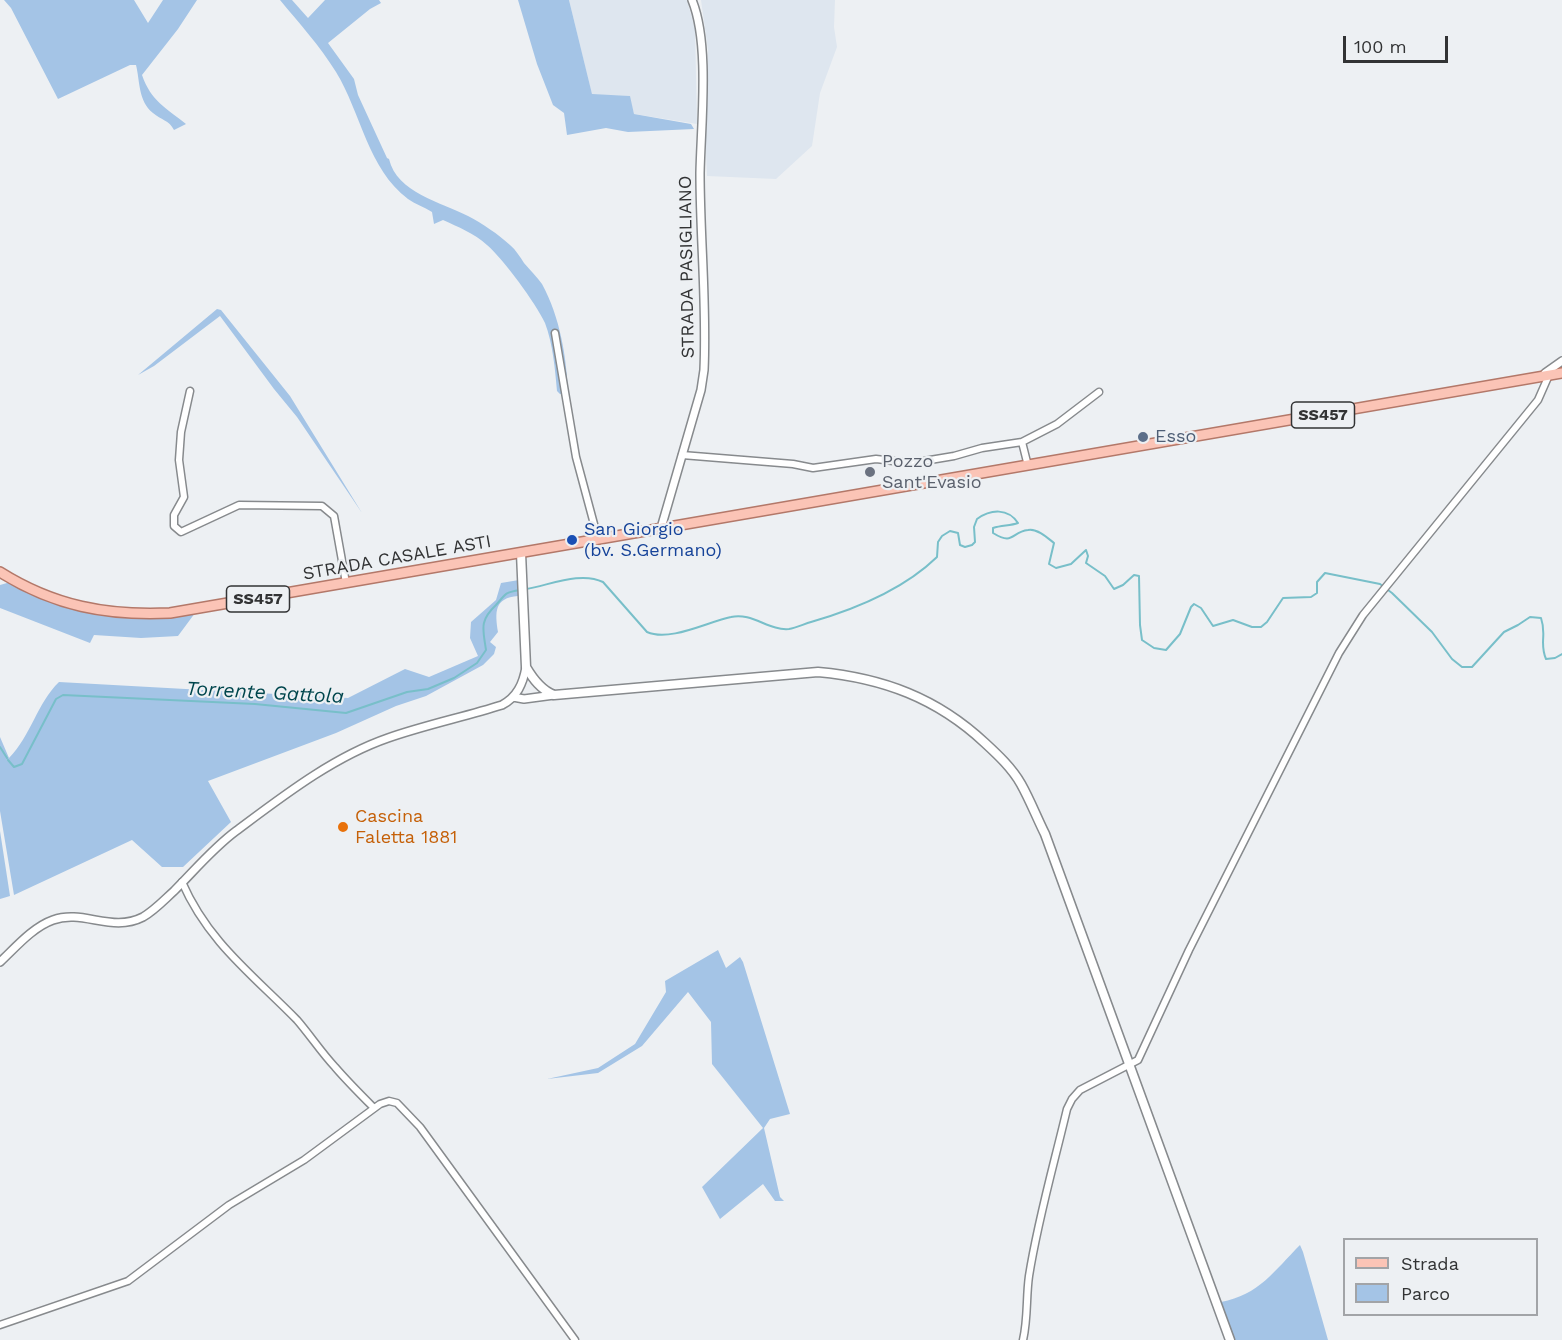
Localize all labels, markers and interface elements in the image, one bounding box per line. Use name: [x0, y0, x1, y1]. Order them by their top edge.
scale bar: [1346, 24, 1451, 62]
text: 100 m: [1354, 36, 1407, 57]
street label: STRADA PASIGLIANO: [675, 175, 699, 359]
road number: SS457: [1292, 402, 1354, 428]
place label: Esso: [1155, 426, 1196, 448]
marker: Esso: [1136, 430, 1150, 444]
place label: Pozzo Sant'Evasio: [882, 451, 982, 494]
marker: Pozzo Sant'Evasio: [863, 465, 877, 479]
place label: San Giorgio (bv. S.Germano): [584, 519, 722, 562]
street label: STRADA CASALE ASTI: [301, 531, 493, 585]
marker: San Giorgio (bv. S.Germano): [565, 533, 579, 547]
road number: SS457: [226, 586, 290, 612]
water label: Torrente Gattola: [186, 677, 344, 709]
place label: Cascina Faletta 1881: [355, 806, 457, 848]
marker: Cascina Faletta 1881: [336, 820, 350, 834]
legend: [1343, 1238, 1538, 1316]
text: Strada: [1401, 1253, 1459, 1274]
text: Parco: [1401, 1283, 1450, 1304]

